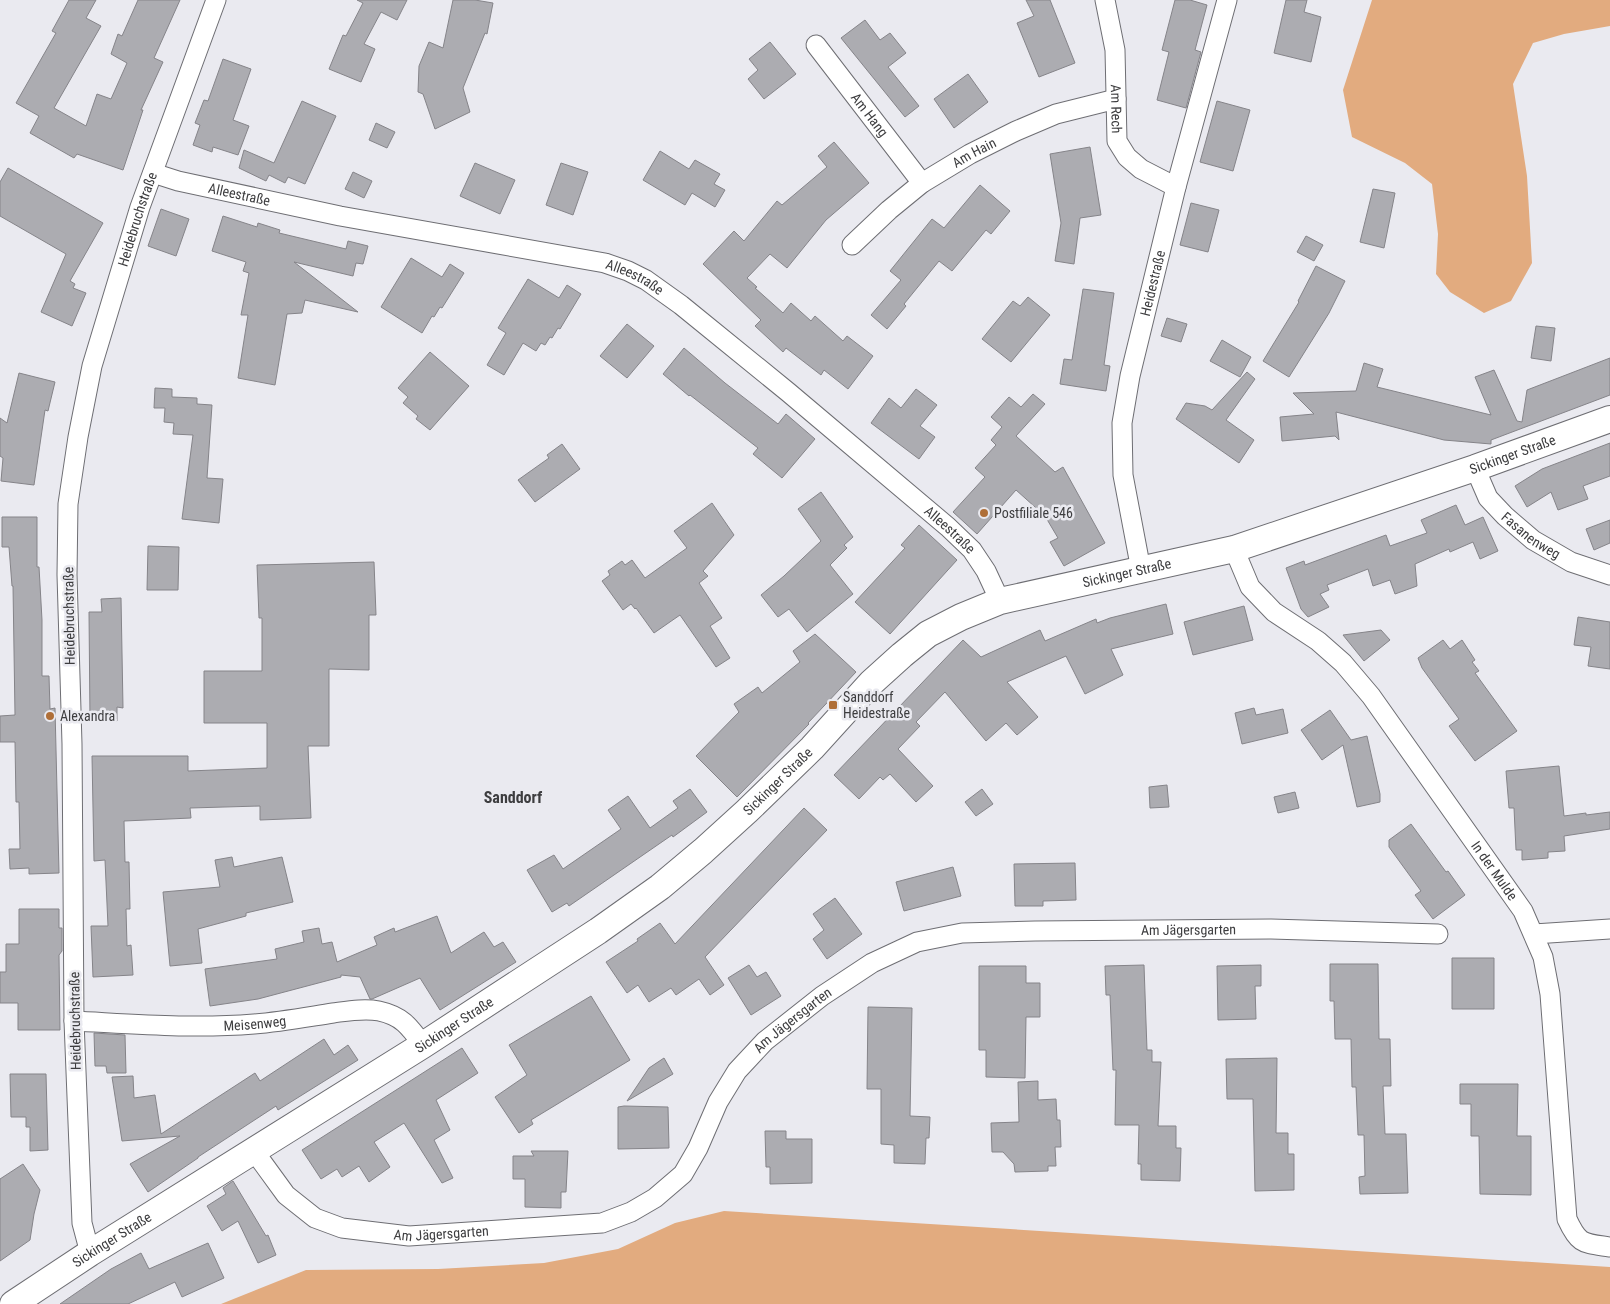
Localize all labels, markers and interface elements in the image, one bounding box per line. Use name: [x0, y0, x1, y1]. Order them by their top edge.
street label: Am Rech: [1108, 84, 1125, 134]
street label: Am Hang: [848, 90, 891, 140]
street label: Am Hain: [949, 134, 999, 171]
street label: Heidebruchstraße: [115, 169, 160, 268]
street label: Alleestraße: [207, 180, 272, 209]
street label: Heidestraße: [1137, 248, 1168, 318]
street label: Alleestraße: [604, 256, 667, 298]
street label: Sickinger Straße: [1467, 431, 1558, 477]
street label: Alleestraße: [921, 503, 979, 557]
place label: Postfiliale 546: [994, 505, 1073, 521]
marker: Postfiliale 546: [978, 507, 990, 519]
street label: Fasanenweg: [1498, 509, 1563, 562]
street label: Sickinger Straße: [1081, 555, 1173, 590]
street label: Heidebruchstraße: [60, 566, 78, 665]
place label: Sanddorf Heidestraße: [843, 689, 910, 721]
marker: Sanddorf Heidestraße: [827, 699, 839, 711]
place label: Alexandra: [60, 708, 115, 724]
marker: Alexandra: [44, 710, 56, 722]
street label: Sickinger Straße: [740, 744, 816, 819]
district label: Sanddorf: [484, 788, 543, 807]
street label: In der Mulde: [1468, 838, 1521, 904]
street label: Am Jägersgarten: [1141, 921, 1236, 938]
street label: Heidebruchstraße: [66, 971, 84, 1070]
street label: Am Jägersgarten: [750, 984, 834, 1056]
street label: Sickinger Straße: [412, 993, 497, 1056]
street label: Meisenweg: [223, 1012, 287, 1034]
street label: Sickinger Straße: [69, 1208, 155, 1270]
street label: Am Jägersgarten: [393, 1223, 489, 1244]

